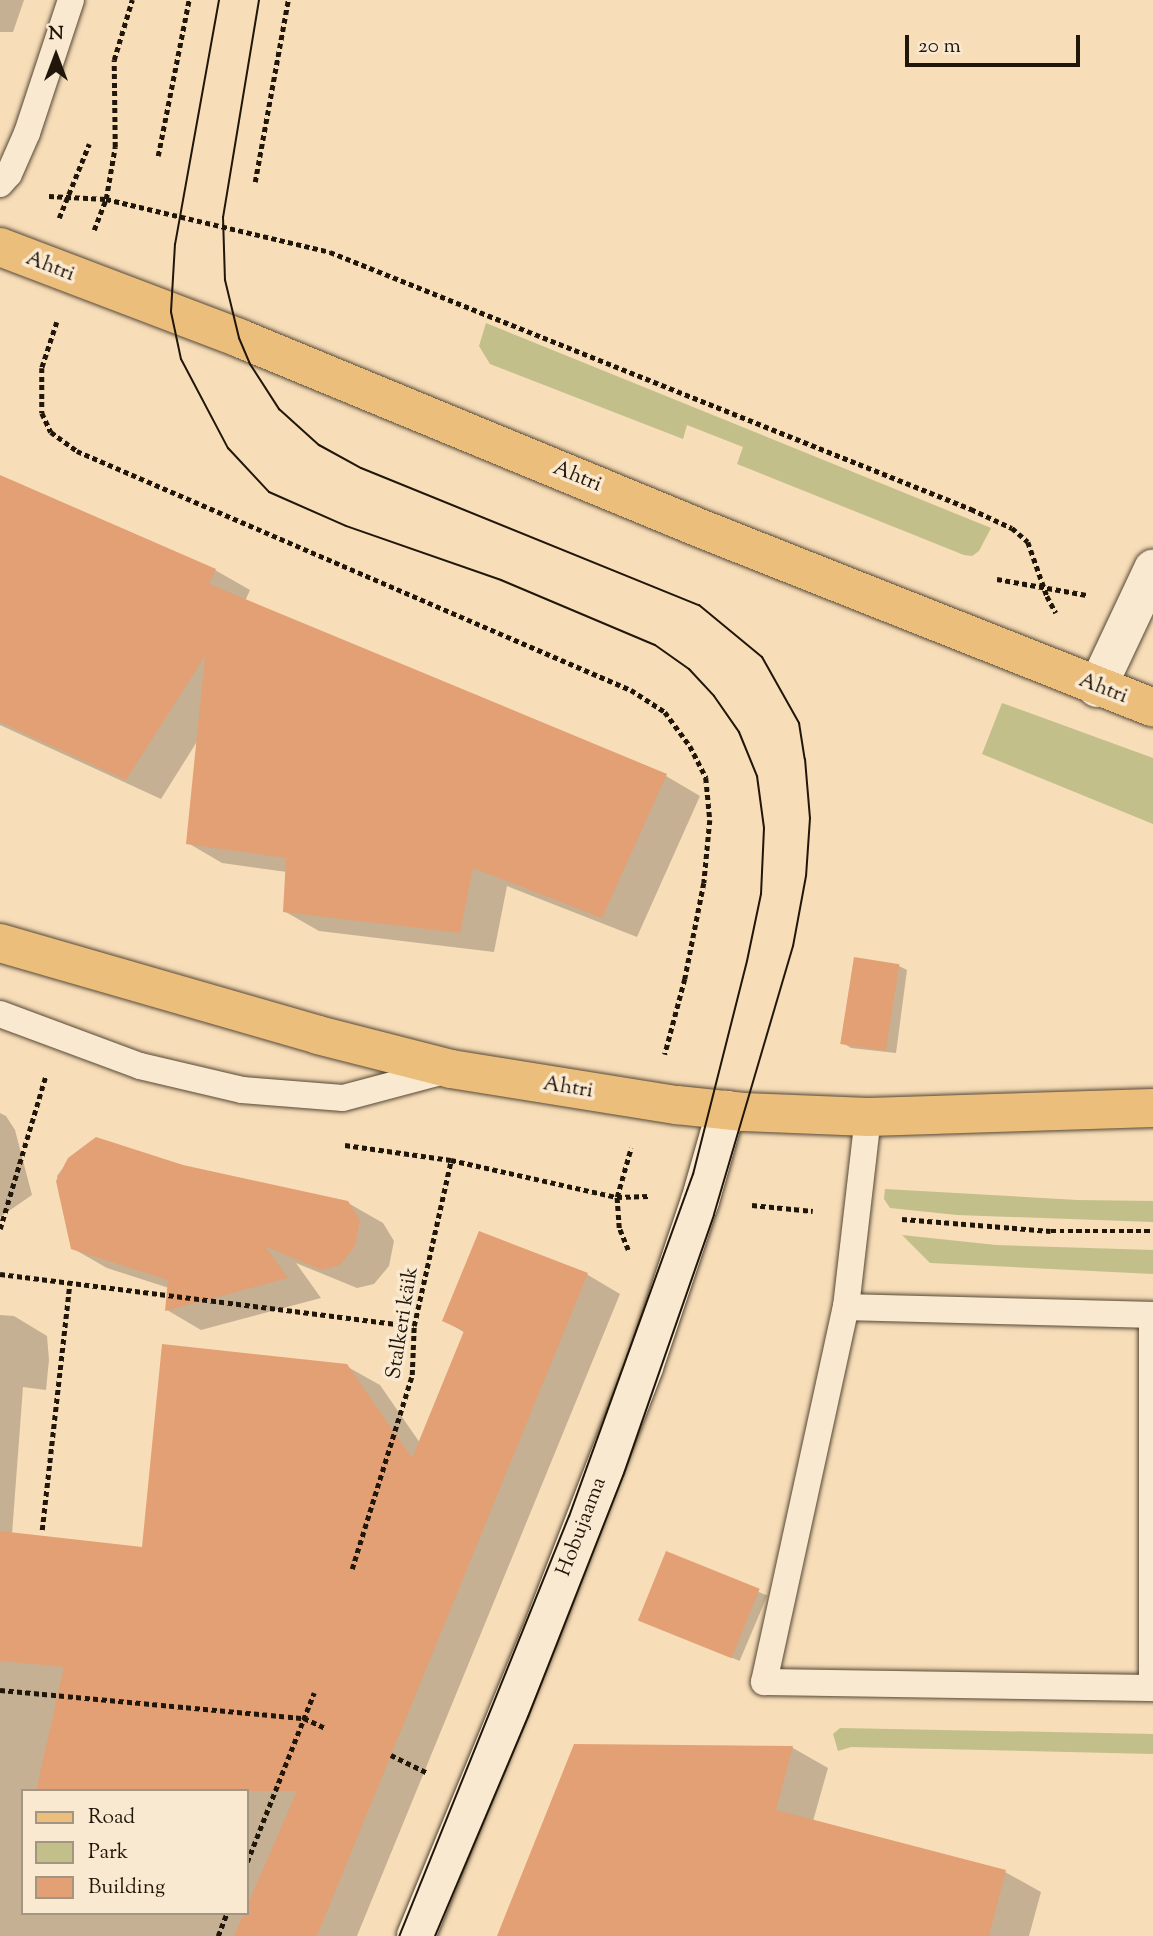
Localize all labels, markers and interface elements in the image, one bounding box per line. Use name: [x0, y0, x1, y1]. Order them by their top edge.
north arrow: [21, 21, 91, 91]
text: N: [48, 21, 64, 48]
scale bar: [908, 21, 1083, 65]
text: 20 m: [918, 32, 961, 62]
street label: Ahtri: [22, 246, 78, 288]
street label: Ahtri: [549, 456, 605, 498]
street label: Ahtri: [1075, 668, 1131, 710]
street label: Ahtri: [541, 1072, 595, 1104]
street label: Stalkeri käik: [382, 1265, 424, 1381]
street label: Hobujaama: [552, 1474, 612, 1580]
legend: [21, 1789, 248, 1915]
text: Road: [88, 1803, 135, 1833]
text: Park: [88, 1838, 128, 1868]
text: Building: [88, 1873, 165, 1903]

